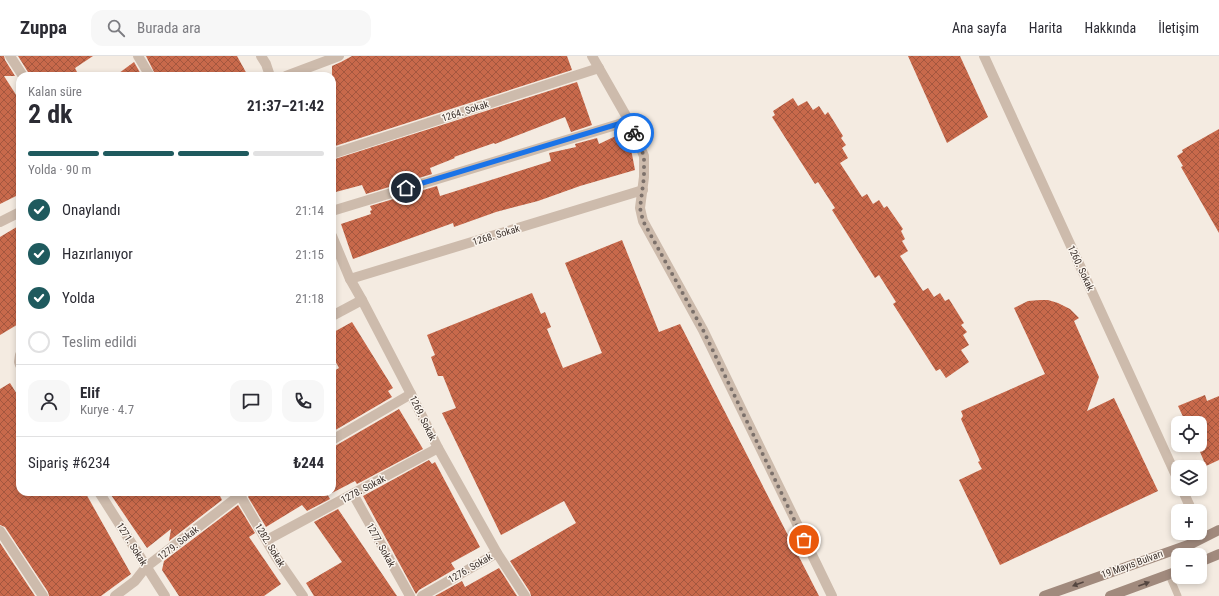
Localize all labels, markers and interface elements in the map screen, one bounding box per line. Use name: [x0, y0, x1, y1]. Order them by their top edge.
search box: [91, 10, 371, 46]
text: Zuppa: [20, 16, 67, 39]
icon: search: [105, 17, 127, 39]
text: Burada ara: [137, 19, 201, 37]
text: Ana sayfa: [952, 20, 1007, 36]
text: Harita: [1029, 20, 1062, 36]
text: Hakkında: [1084, 20, 1136, 36]
text: İletişim: [1158, 20, 1199, 36]
text: Kalan süre: [28, 84, 82, 99]
text: 21:37–21:42: [247, 97, 324, 115]
street label: 1264. Sokak: [440, 98, 490, 124]
text: 2 dk: [28, 99, 72, 129]
courier: [614, 113, 654, 153]
icon: bike: [623, 122, 645, 144]
text: Yolda · 90 m: [28, 162, 91, 177]
pin: [389, 171, 423, 205]
icon: home: [395, 177, 417, 199]
icon: check: [28, 199, 50, 221]
text: Onaylandı: [62, 201, 120, 219]
text: 21:14: [295, 203, 324, 218]
street label: 1268. Sokak: [471, 222, 521, 247]
icon: check: [28, 243, 50, 265]
street label: 1260. Sokak: [1066, 244, 1096, 293]
text: Hazırlanıyor: [62, 245, 133, 263]
text: 21:15: [295, 247, 324, 262]
icon: check: [28, 287, 50, 309]
text: Yolda: [62, 289, 95, 307]
text: 21:18: [295, 291, 324, 306]
text: Teslim edildi: [62, 333, 137, 351]
button: person: [28, 380, 70, 422]
button: chat: [230, 380, 272, 422]
button: phone: [282, 380, 324, 422]
text: Elif: [80, 384, 100, 402]
street label: 1269. Sokak: [407, 394, 439, 443]
text: Kurye · 4.7: [80, 402, 134, 417]
map controls: [1171, 416, 1207, 584]
button: locate: [1171, 416, 1207, 452]
text: Sipariş #6234: [28, 454, 110, 472]
text: ₺244: [293, 454, 324, 472]
button: layers: [1171, 460, 1207, 496]
street label: 1278. Sokak: [339, 472, 388, 505]
button: +: [1171, 504, 1207, 540]
street label: 1271. Sokak: [114, 520, 150, 568]
street label: 1282. Sokak: [253, 521, 288, 569]
street label: 1277. Sokak: [364, 521, 398, 569]
street label: 1279. Sokak: [155, 523, 201, 562]
pin: [787, 523, 821, 557]
icon: bag: [793, 529, 815, 551]
street label: 19 Mayıs Bulvarı: [1100, 548, 1164, 580]
button: −: [1171, 548, 1207, 584]
street label: 1276. Sokak: [446, 551, 494, 585]
one-way arrow: [1139, 580, 1151, 586]
one-way arrow: [1072, 581, 1084, 587]

